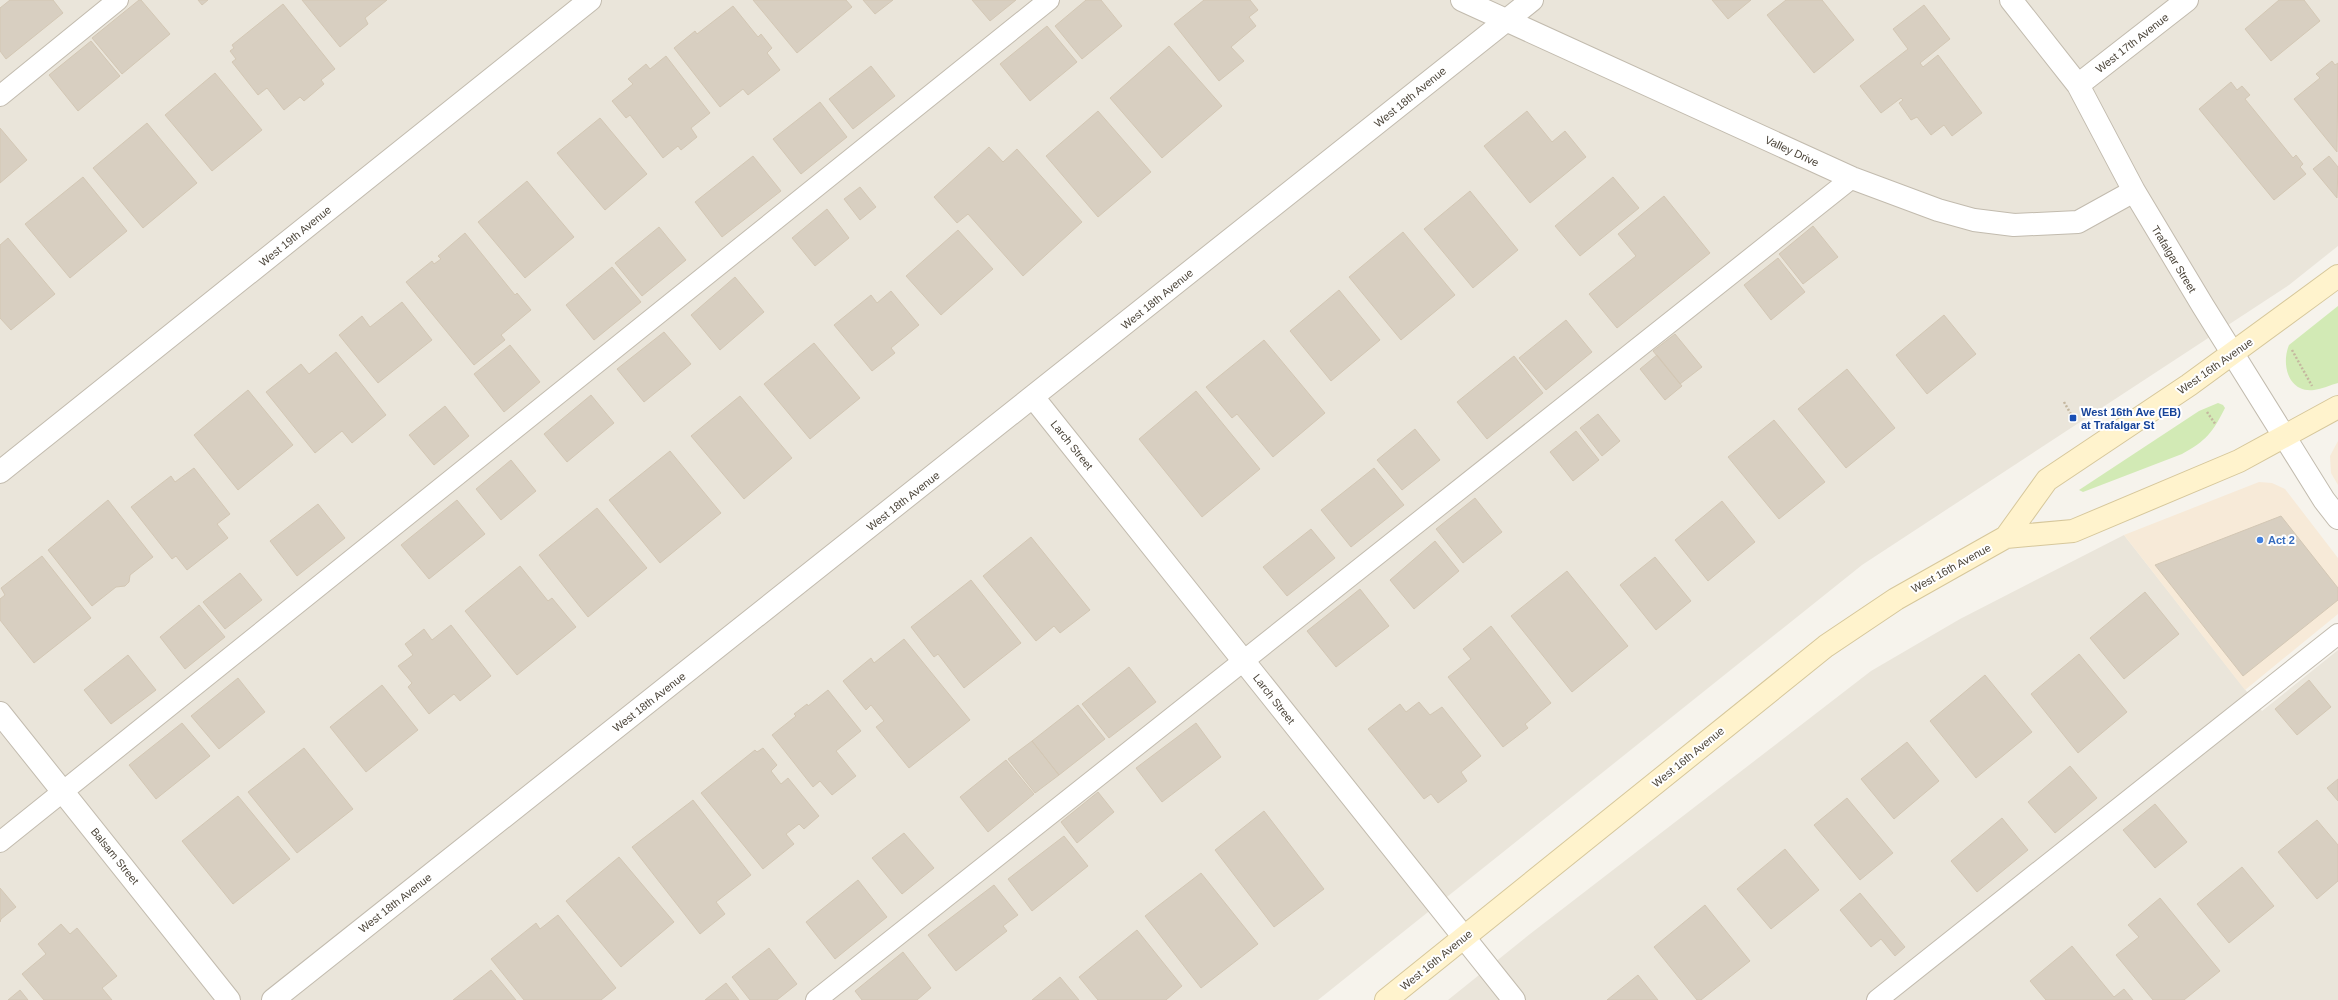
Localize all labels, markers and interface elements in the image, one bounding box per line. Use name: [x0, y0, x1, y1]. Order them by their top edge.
street label: West 17th Avenue: [2093, 11, 2171, 75]
street label: West 18th Avenue: [1372, 64, 1448, 130]
street label: Valley Drive: [1763, 133, 1821, 169]
street label: West 19th Avenue: [257, 203, 333, 269]
street label: Trafalgar Street: [2149, 223, 2199, 295]
street label: West 18th Avenue: [1119, 266, 1195, 332]
street label: West 16th Avenue: [2175, 336, 2255, 396]
place label: West 16th Ave (EB) at Trafalgar St: [2081, 406, 2181, 431]
marker: West 16th Ave (EB) at Trafalgar St: [2068, 413, 2078, 423]
street label: Larch Street: [1048, 418, 1096, 472]
street label: West 18th Avenue: [864, 469, 942, 533]
place label: Act 2: [2268, 534, 2295, 546]
marker: Act 2: [2255, 535, 2265, 545]
street label: West 16th Avenue: [1909, 541, 1993, 595]
street label: West 18th Avenue: [610, 670, 688, 734]
street label: Larch Street: [1251, 672, 1297, 726]
street label: West 16th Avenue: [1650, 724, 1726, 790]
street label: Balsam Street: [89, 825, 141, 887]
street label: West 18th Avenue: [356, 871, 434, 935]
street label: West 16th Avenue: [1398, 927, 1474, 993]

